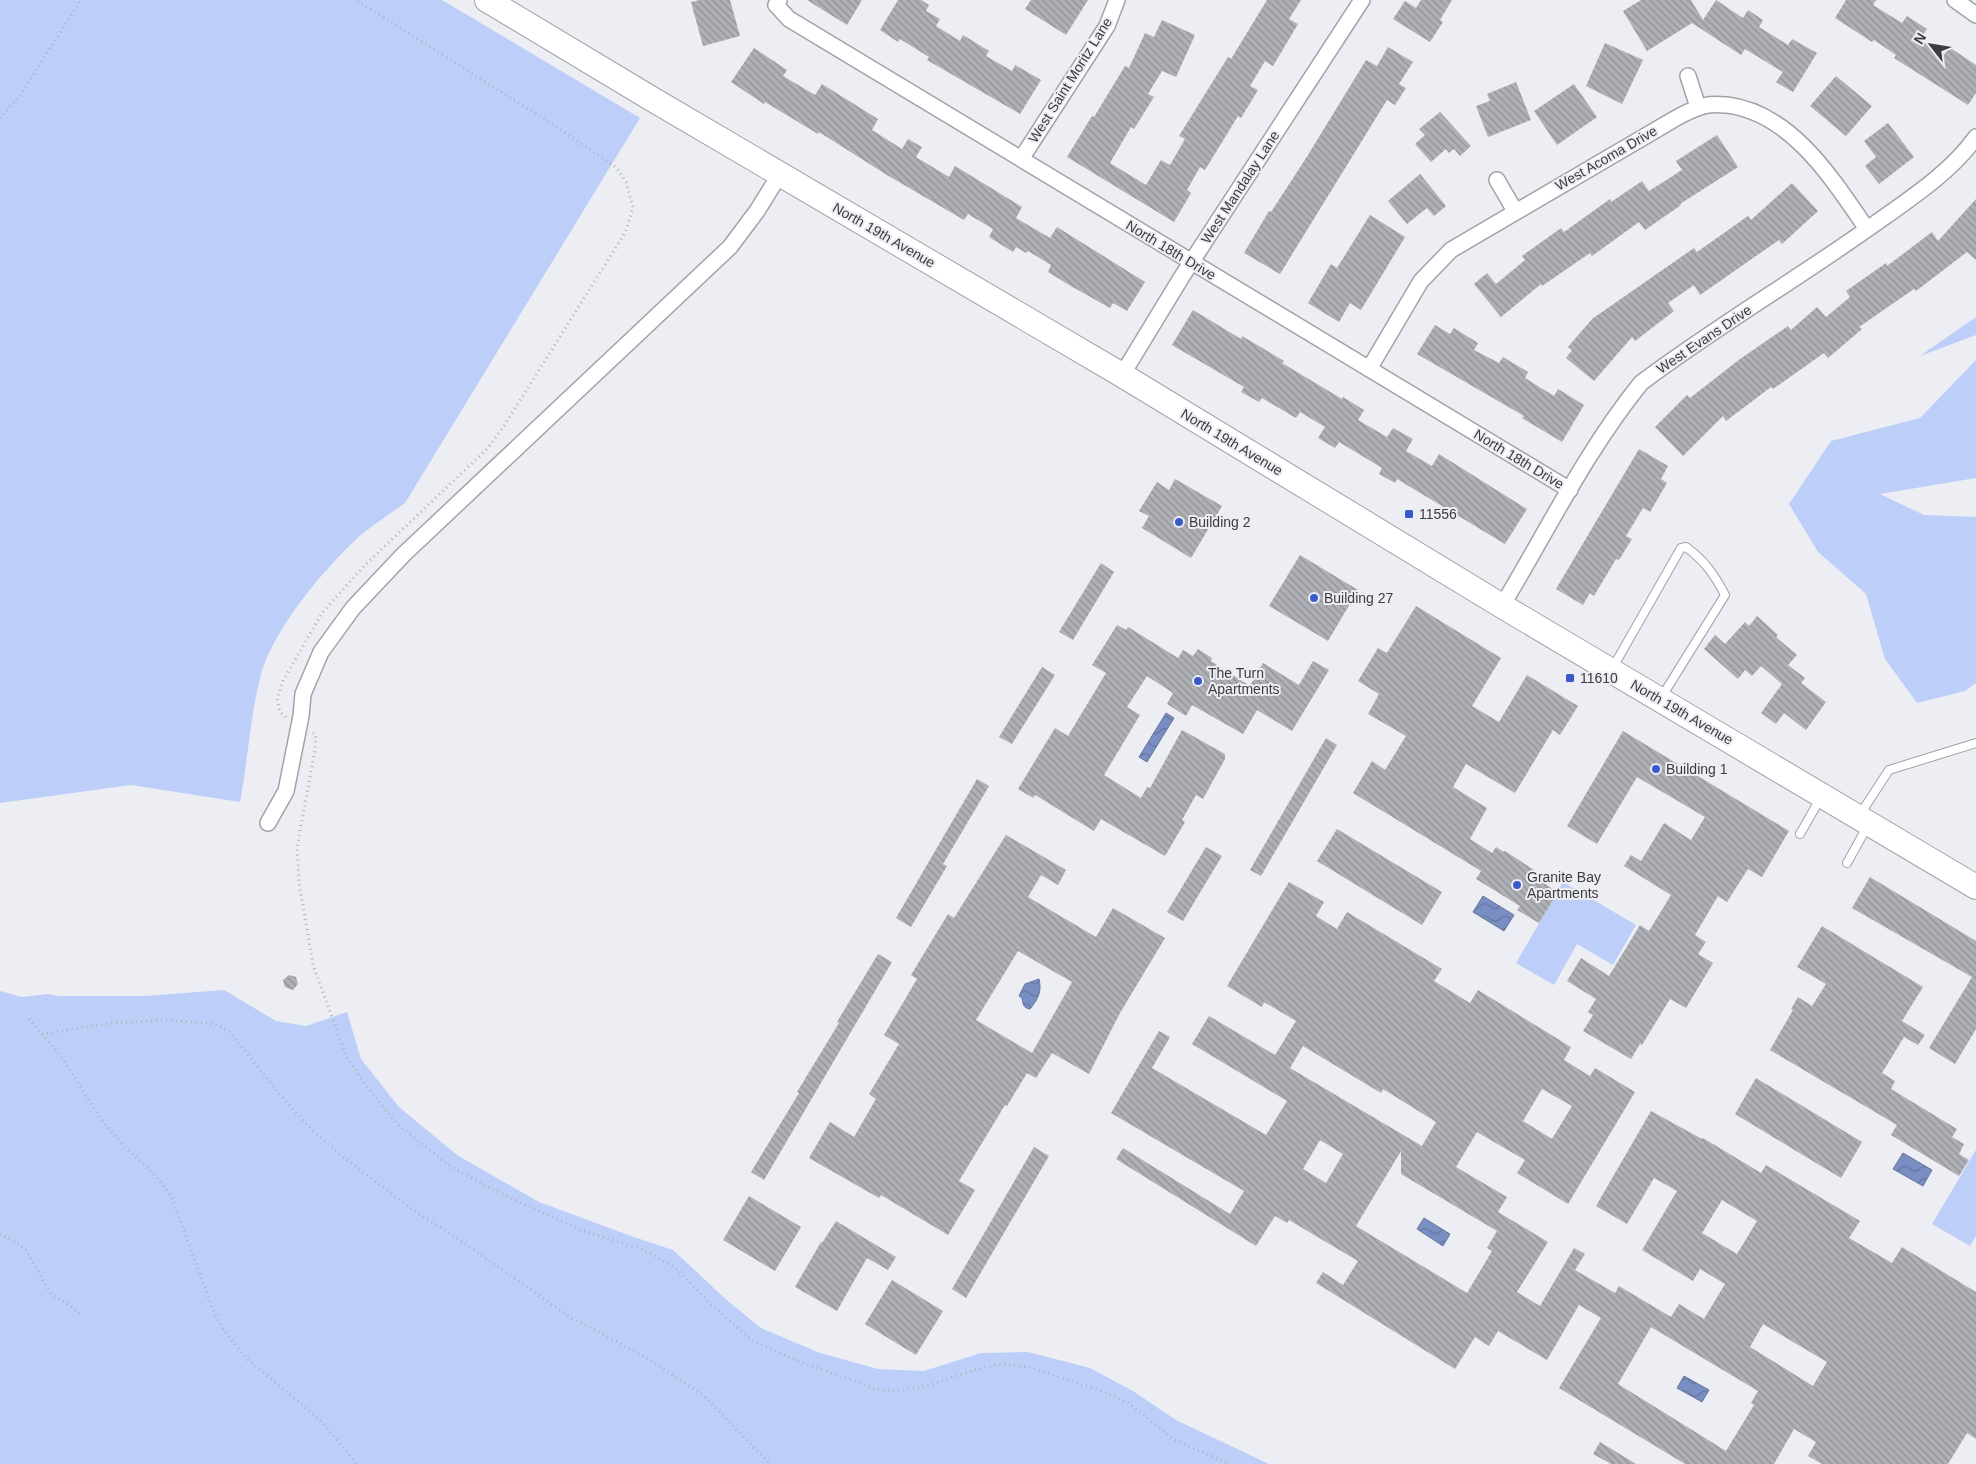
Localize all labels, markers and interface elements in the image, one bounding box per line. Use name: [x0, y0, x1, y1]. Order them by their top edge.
street label: West Saint Moritz Lane: [1025, 14, 1115, 146]
north arrow: [1906, 20, 1956, 70]
text: N: [1910, 30, 1929, 47]
street label: West Acoma Drive: [1552, 122, 1660, 194]
street label: West Mandalay Lane: [1198, 127, 1283, 246]
street label: North 19th Avenue: [830, 199, 938, 271]
street label: North 18th Drive: [1123, 217, 1219, 283]
street label: West Evans Drive: [1654, 301, 1755, 377]
street label: North 19th Avenue: [1178, 405, 1286, 479]
street label: North 18th Drive: [1471, 426, 1567, 492]
place label: 11556: [1419, 506, 1457, 522]
marker: 11556: [1403, 508, 1415, 520]
place label: Building 2: [1189, 514, 1251, 530]
marker: Building 2: [1173, 516, 1185, 528]
place label: Building 27: [1324, 590, 1393, 606]
marker: Building 27: [1308, 592, 1320, 604]
place label: The Turn Apartments: [1208, 665, 1280, 697]
place label: 11610: [1580, 670, 1618, 686]
marker: 11610: [1564, 672, 1576, 684]
marker: The Turn Apartments: [1192, 675, 1204, 687]
street label: North 19th Avenue: [1628, 676, 1736, 748]
place label: Building 1: [1666, 761, 1728, 777]
marker: Building 1: [1650, 763, 1662, 775]
place label: Granite Bay Apartments: [1527, 869, 1601, 901]
marker: Granite Bay Apartments: [1511, 879, 1523, 891]

